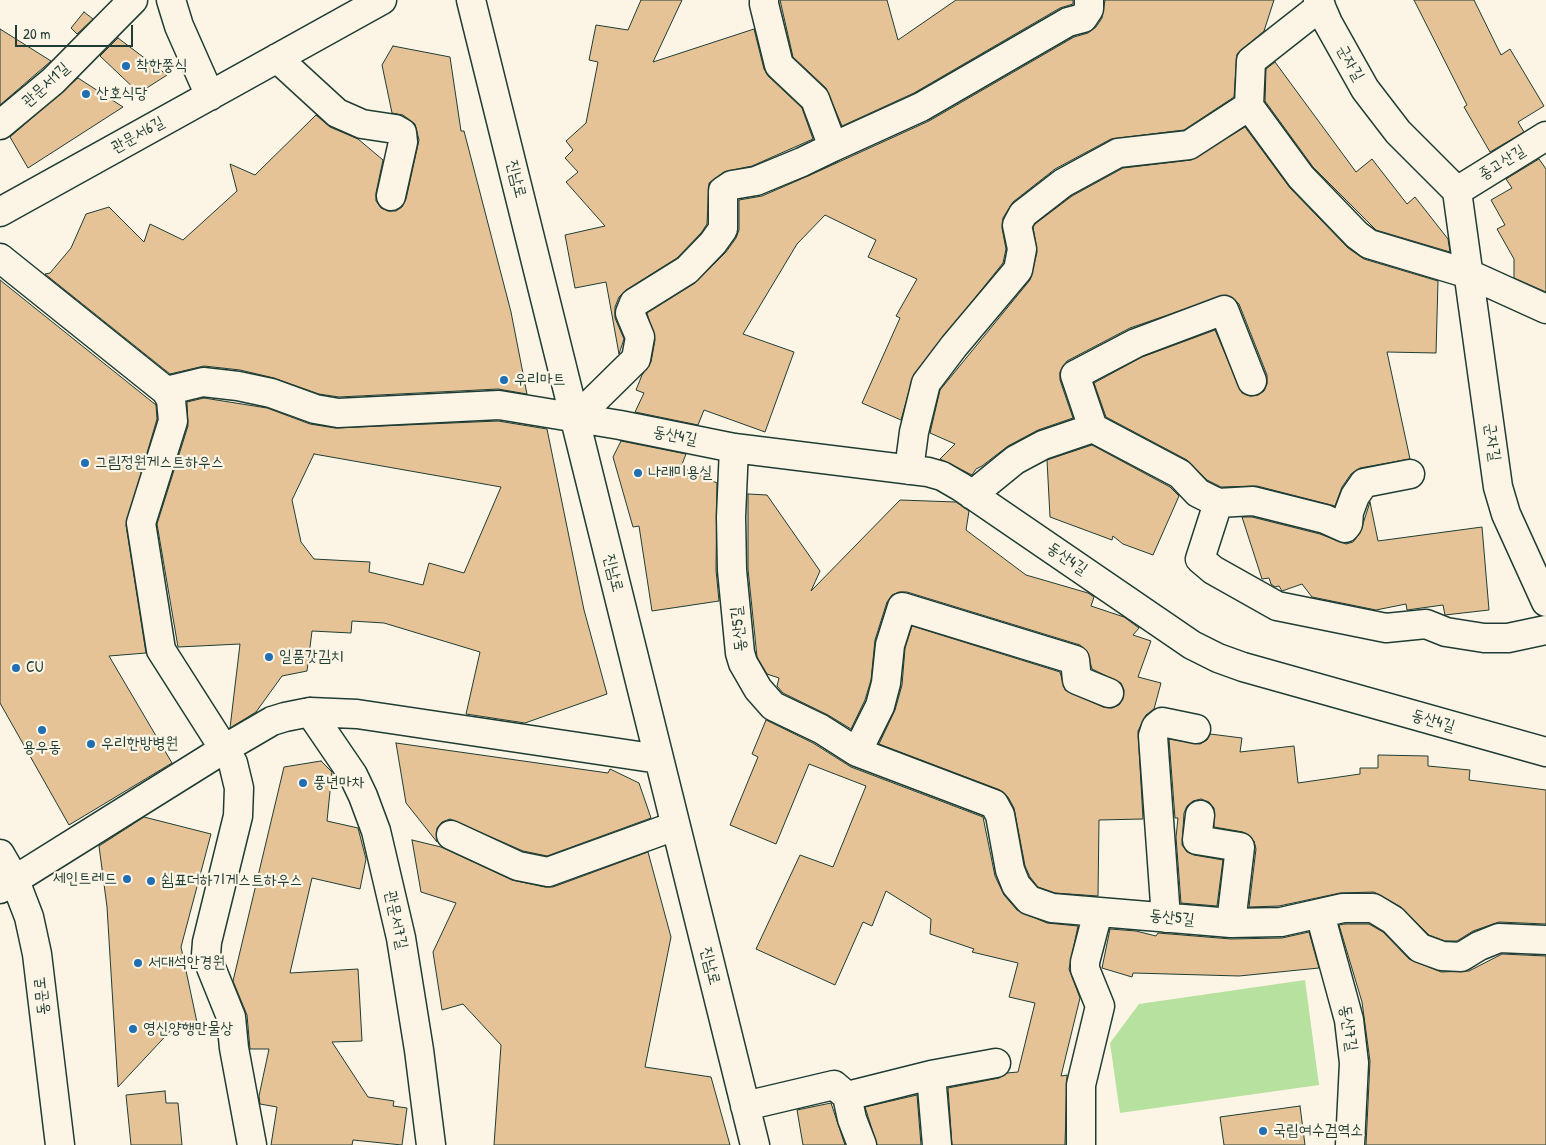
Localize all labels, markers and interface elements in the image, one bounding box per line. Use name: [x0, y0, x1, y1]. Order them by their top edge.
scale bar: [18, 15, 135, 47]
text: 20 m: [23, 23, 50, 44]
street label: 군자길: [1332, 41, 1368, 85]
place label: 착한쭝식: [136, 56, 188, 76]
street label: 관문서1길: [18, 59, 74, 111]
marker: 착한쭝식: [120, 60, 132, 72]
place label: 산호식당: [96, 84, 148, 104]
marker: 산호식당: [80, 88, 92, 100]
street label: 관문서6길: [108, 113, 168, 157]
street label: 종고산길: [1475, 141, 1529, 185]
street label: 진남로: [502, 158, 530, 200]
place label: 우리마트: [514, 370, 566, 390]
marker: 우리마트: [498, 374, 510, 386]
street label: 동산4길: [651, 422, 699, 450]
street label: 군자길: [1480, 422, 1504, 462]
place label: 그림정원게스트하우스: [95, 453, 224, 473]
marker: 그림정원게스트하우스: [79, 457, 91, 469]
place label: 나래미용실: [648, 463, 712, 483]
marker: 나래미용실: [632, 467, 644, 479]
street label: 동산4길: [1043, 539, 1091, 579]
street label: 진남로: [599, 552, 627, 594]
street label: 동산5길: [727, 605, 751, 653]
place label: 일품갓김치: [279, 647, 343, 667]
marker: 일품갓김치: [263, 651, 275, 663]
place label: CU: [26, 658, 44, 678]
marker: CU: [10, 662, 22, 674]
street label: 동산4길: [1409, 706, 1457, 736]
marker: 용우동: [36, 724, 48, 736]
place label: 우리한방병원: [101, 734, 178, 754]
place label: 용우동: [23, 738, 61, 758]
marker: 우리한방병원: [85, 738, 97, 750]
place label: 풍년마차: [313, 773, 364, 793]
marker: 풍년마차: [297, 777, 309, 789]
place label: 세인트레드: [53, 869, 117, 889]
place label: 쉼표더하기게스트하우스: [161, 871, 303, 891]
marker: 세인트레드: [121, 873, 133, 885]
marker: 쉼표더하기게스트하우스: [145, 875, 157, 887]
street label: 관문서7길: [380, 889, 412, 951]
street label: 동산5길: [1148, 906, 1196, 930]
street label: 진남로: [696, 945, 724, 987]
place label: 서대석안경원: [148, 953, 225, 973]
marker: 서대석안경원: [132, 957, 144, 969]
street label: 동문로: [30, 976, 54, 1016]
street label: 동산7길: [1335, 1004, 1361, 1052]
place label: 영신양행만물상: [143, 1019, 233, 1039]
marker: 영신양행만물상: [127, 1023, 139, 1035]
place label: 국립여수검역소: [1273, 1121, 1363, 1141]
marker: 국립여수검역소: [1257, 1125, 1269, 1137]

